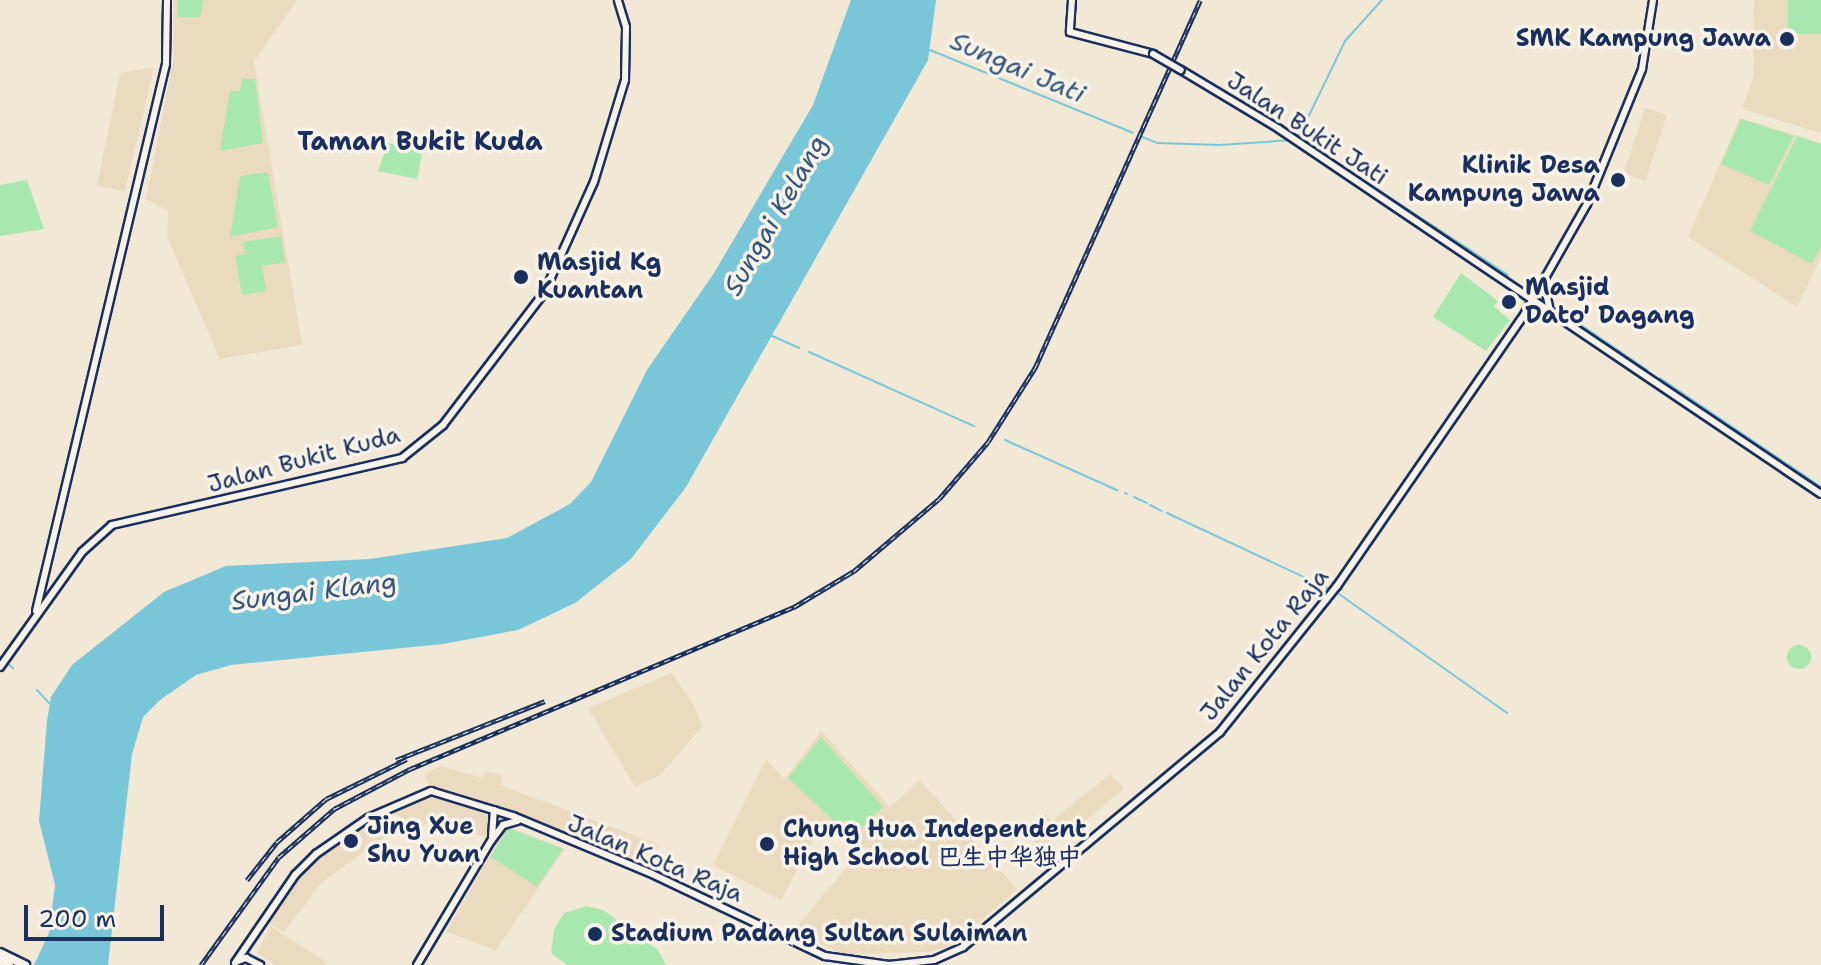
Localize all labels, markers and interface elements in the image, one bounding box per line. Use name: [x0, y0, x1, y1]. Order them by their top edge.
water label: Sungai Jati: [946, 25, 1090, 109]
place label: SMK Kampung Jawa: [1516, 25, 1771, 53]
marker: SMK Kampung Jawa: [1778, 30, 1796, 48]
street label: Jalan Bukit Jati: [1221, 66, 1393, 192]
district label: Taman Bukit Kuda: [297, 125, 543, 157]
water label: Sungai Kelang: [717, 129, 833, 301]
place label: Klinik Desa Kampung Jawa: [1408, 152, 1600, 208]
marker: Klinik Desa Kampung Jawa: [1607, 169, 1629, 191]
place label: Masjid Kg Kuantan: [537, 249, 661, 305]
marker: Masjid Kg Kuantan: [512, 268, 530, 286]
place label: Masjid Dato' Dagang: [1525, 274, 1695, 330]
marker: Masjid Dato' Dagang: [1500, 293, 1518, 311]
street label: Jalan Bukit Kuda: [205, 420, 403, 500]
street label: Jalan Kota Raja: [1195, 563, 1335, 727]
water label: Sungai Klang: [230, 565, 398, 617]
street label: Jalan Kota Raja: [563, 809, 747, 909]
place label: Jing Xue Shu Yuan: [367, 813, 480, 869]
place label: Chung Hua Independent High School 巴生中华独中: [783, 816, 1087, 872]
marker: Jing Xue Shu Yuan: [342, 832, 360, 850]
marker: Chung Hua Independent High School 巴生中华独中: [758, 835, 776, 853]
scale bar: [28, 889, 168, 939]
text: 200 m: [38, 903, 116, 935]
place label: Stadium Padang Sultan Sulaiman: [611, 920, 1028, 948]
marker: Stadium Padang Sultan Sulaiman: [586, 925, 604, 943]

